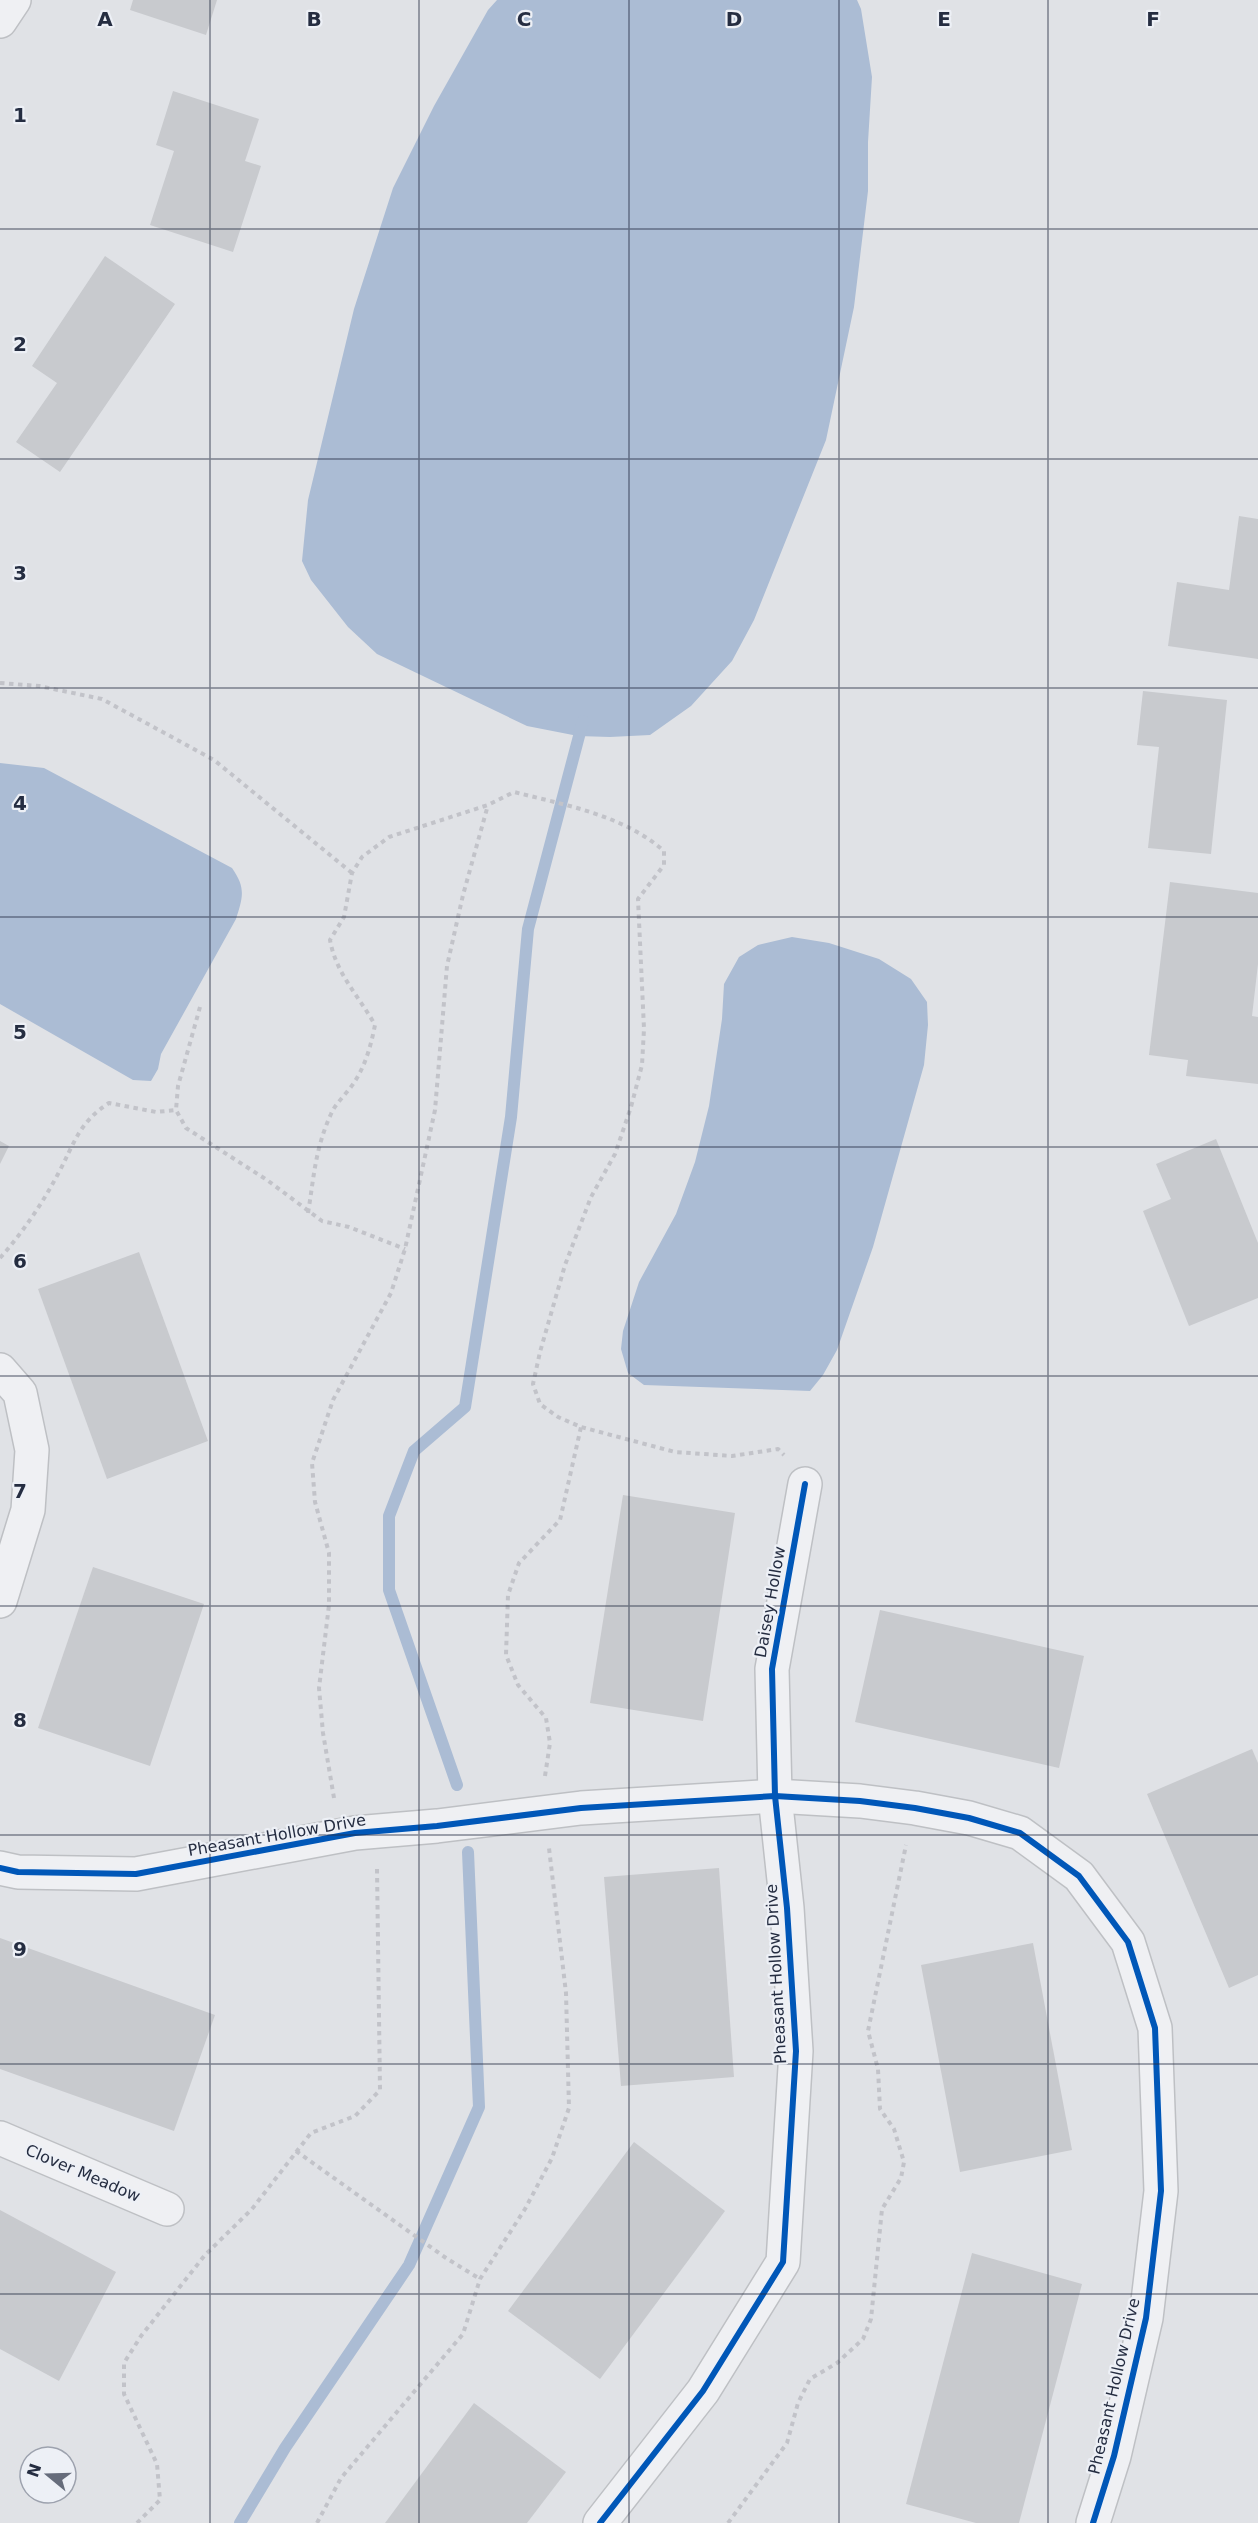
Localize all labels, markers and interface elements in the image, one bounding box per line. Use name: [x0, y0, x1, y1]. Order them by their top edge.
text: A: [97, 7, 113, 31]
text: B: [306, 7, 322, 31]
text: C: [517, 7, 531, 31]
text: D: [726, 7, 742, 31]
text: E: [937, 7, 951, 31]
text: F: [1146, 7, 1160, 31]
text: 1: [13, 103, 27, 127]
text: 2: [13, 332, 27, 356]
text: 3: [13, 561, 27, 585]
text: 4: [13, 791, 27, 815]
text: 5: [13, 1020, 27, 1044]
text: 6: [13, 1249, 27, 1273]
text: 7: [13, 1479, 27, 1503]
street label: Daisey Hollow: [751, 1545, 789, 1659]
text: 8: [13, 1708, 27, 1732]
street label: Pheasant Hollow Drive: [187, 1810, 367, 1860]
street label: Pheasant Hollow Drive: [762, 1883, 790, 2065]
text: 9: [13, 1937, 27, 1961]
street label: Clover Meadow: [23, 2140, 143, 2206]
street label: Pheasant Hollow Drive: [1084, 2296, 1144, 2476]
north arrow: [18, 2445, 78, 2505]
text: N: [23, 2461, 45, 2480]

